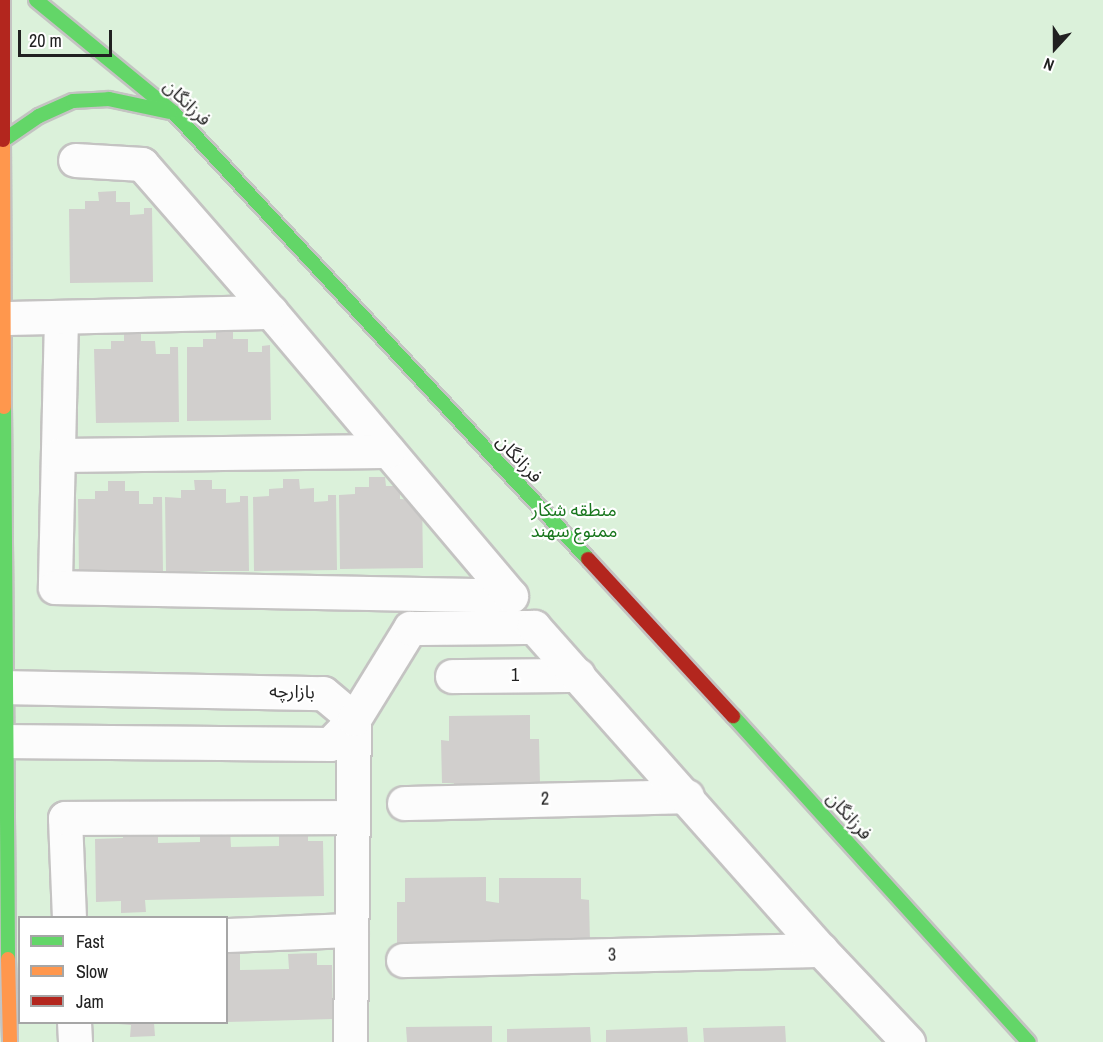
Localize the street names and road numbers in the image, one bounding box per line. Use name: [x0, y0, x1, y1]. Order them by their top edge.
street label: فرزانگان: [159, 75, 215, 131]
street label: فرزانگان: [492, 431, 546, 487]
street label: 1: [511, 664, 519, 686]
street label: بازارچه: [269, 680, 315, 704]
street label: 2: [541, 788, 549, 810]
street label: فرزانگان: [822, 788, 876, 844]
street label: 3: [608, 944, 616, 966]

